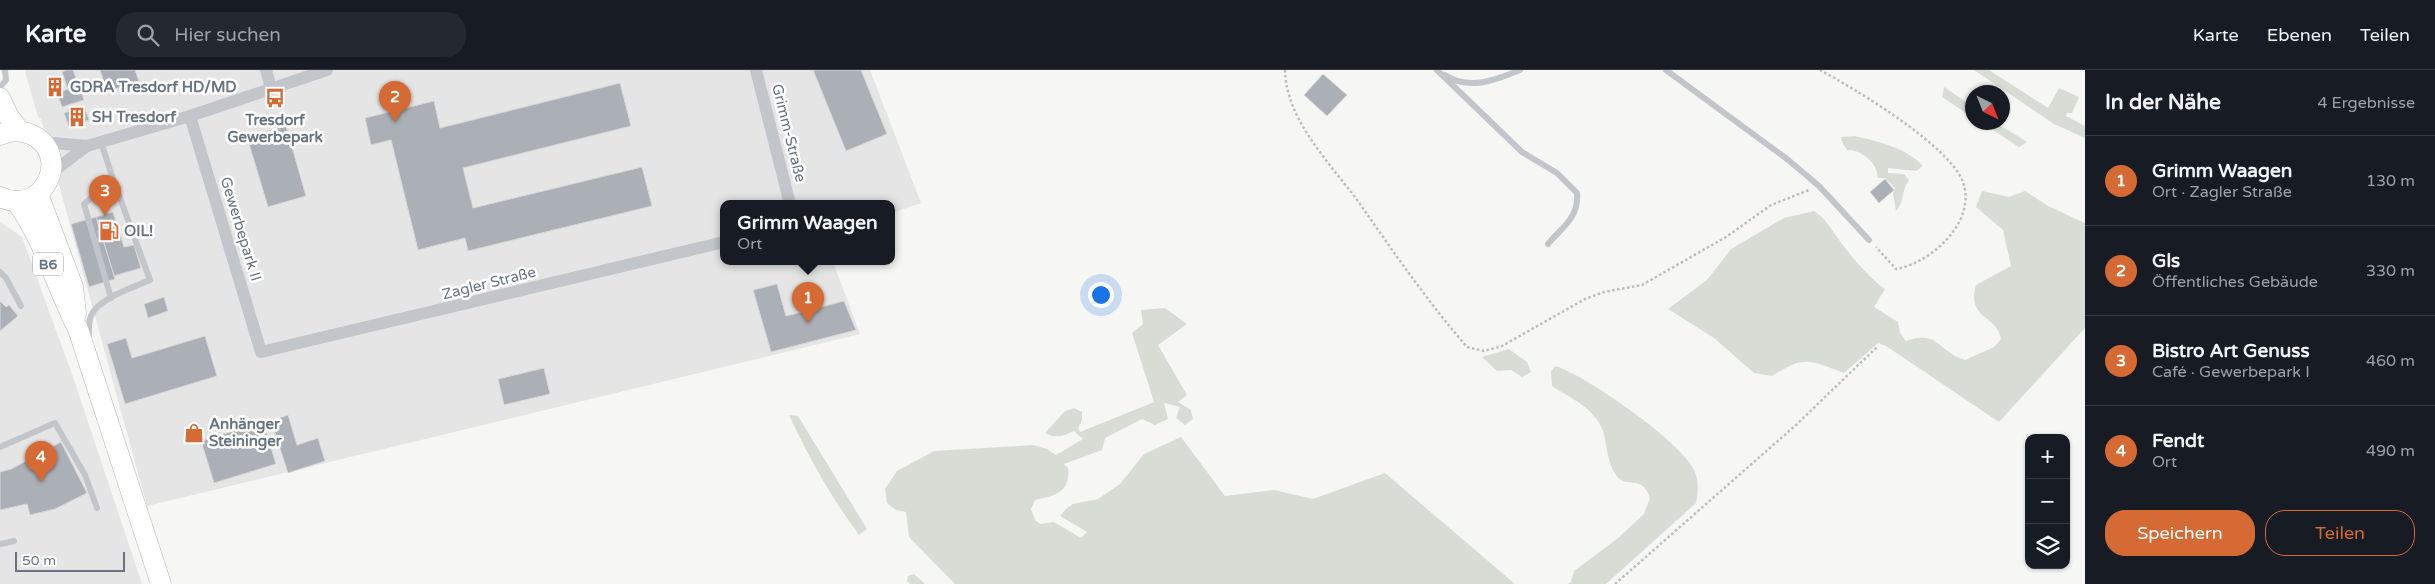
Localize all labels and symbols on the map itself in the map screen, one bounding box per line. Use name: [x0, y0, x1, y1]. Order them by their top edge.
building icon: GDRA Tresdorf HD/MD: [44, 76, 66, 98]
place label: GDRA Tresdorf HD/MD: [70, 78, 237, 96]
pin: 2: [379, 81, 411, 122]
street label: Grimm-Straße: [768, 82, 810, 184]
north arrow: [1965, 85, 2010, 130]
bus stop icon: Tresdorf Gewerbepark: [264, 87, 286, 109]
building icon: SH Tresdorf: [66, 106, 88, 128]
place label: SH Tresdorf: [92, 108, 176, 126]
place label: Tresdorf Gewerbepark: [227, 111, 323, 147]
pin: 3: [89, 175, 121, 216]
street label: Gewerbepark II: [217, 175, 265, 283]
fuel station icon: OIL!: [98, 220, 120, 242]
place label: OIL!: [124, 222, 153, 240]
road number: B6: [33, 252, 63, 275]
street label: Zagler Straße: [440, 263, 538, 303]
pin: 1: [792, 282, 824, 323]
your location: [1088, 282, 1114, 308]
place label: Anhänger Steininger: [209, 415, 282, 451]
shop icon: Anhänger Steininger: [183, 422, 205, 444]
pin: 4: [25, 441, 57, 482]
scale bar: [15, 549, 125, 572]

